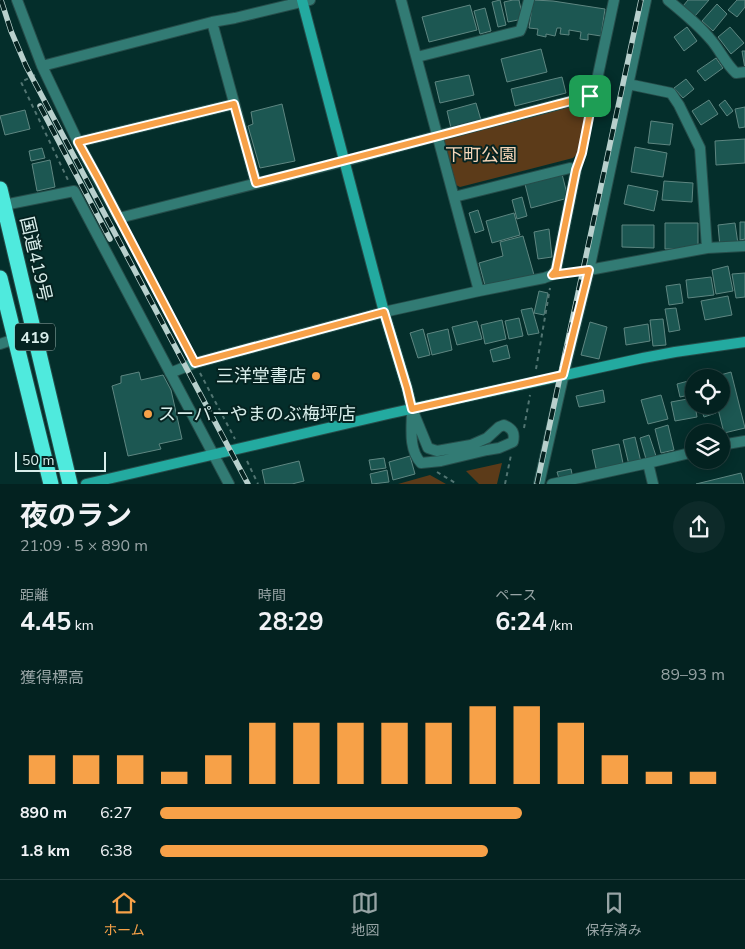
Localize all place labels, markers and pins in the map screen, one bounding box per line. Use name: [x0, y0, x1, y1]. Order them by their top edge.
pin: [569, 75, 611, 117]
place label: 三洋堂書店: [216, 364, 306, 388]
marker: 三洋堂書店: [310, 370, 322, 382]
place label: スーパーやまのぶ梅坪店: [158, 402, 356, 426]
marker: スーパーやまのぶ梅坪店: [142, 408, 154, 420]

